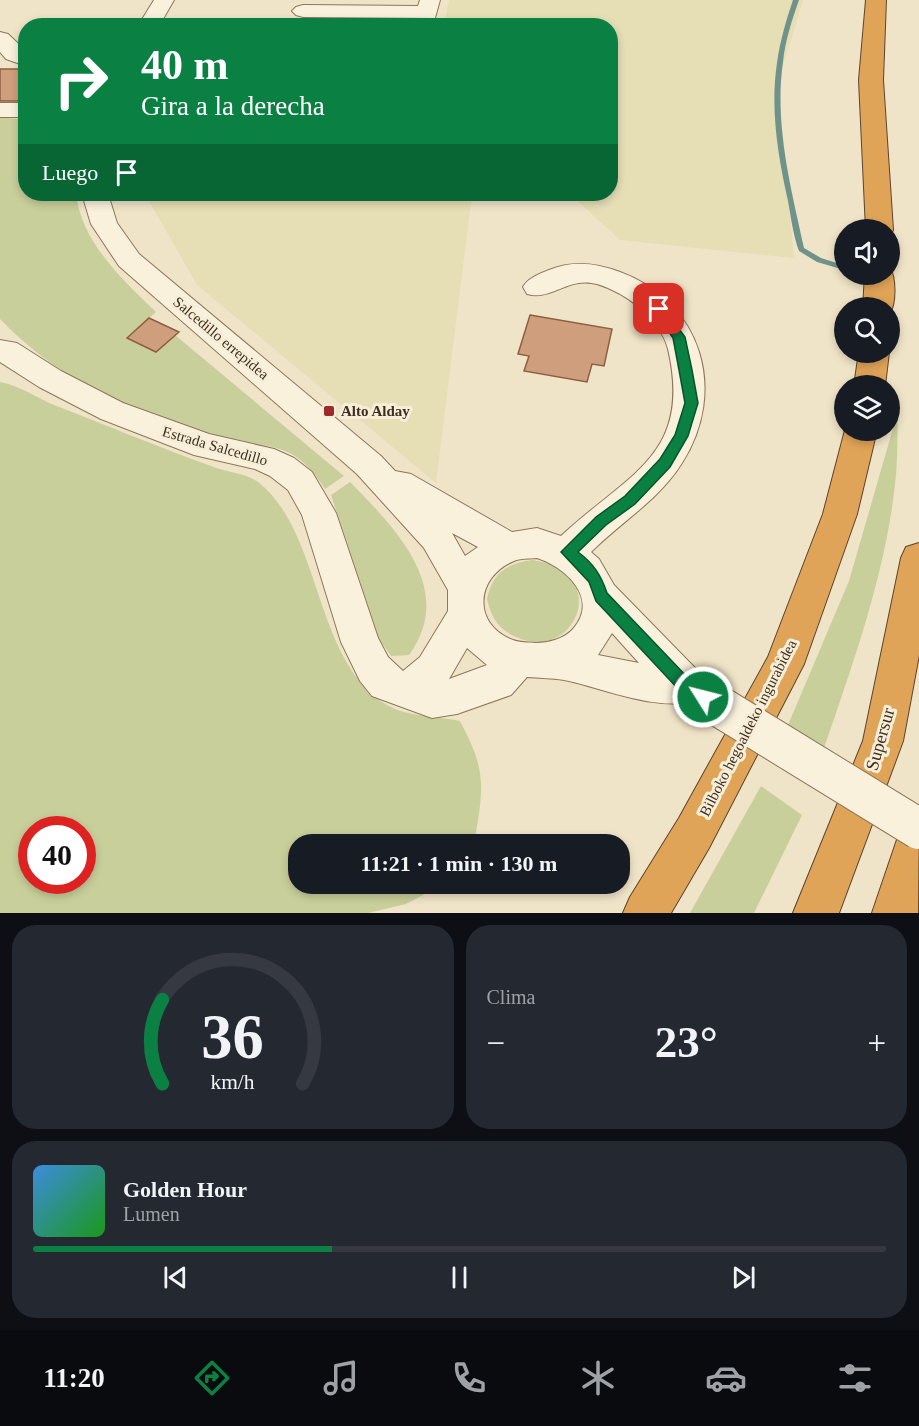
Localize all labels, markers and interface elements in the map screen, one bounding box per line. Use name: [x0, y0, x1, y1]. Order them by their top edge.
icon: right: [42, 42, 120, 120]
text: 40 m: [141, 42, 229, 88]
text: Gira a la derecha: [141, 91, 325, 121]
icon: arrive: [110, 156, 143, 189]
text: Luego: [42, 160, 98, 185]
map controls: [834, 219, 900, 441]
button: sound: [834, 219, 900, 285]
pin: [633, 283, 684, 334]
icon: arrive: [642, 292, 675, 325]
street label: Salcedillo errepidea: [170, 293, 272, 383]
button: search: [834, 297, 900, 363]
button: layers: [834, 375, 900, 441]
place label: Alto Alday: [341, 403, 410, 419]
marker: Alto Alday: [322, 404, 336, 418]
street label: Estrada Salcedillo: [161, 423, 269, 469]
street label: Bilboko hegoaldeko ingurabidea: [696, 637, 800, 819]
position arrow: [671, 665, 735, 729]
street label: Supersur: [862, 705, 898, 773]
speed limit sign: 40: [18, 816, 96, 894]
text: 11:21 · 1 min · 130 m: [361, 851, 557, 876]
text: Clima: [487, 986, 535, 1008]
text: 36: [202, 1002, 264, 1071]
text: 23°: [655, 1017, 718, 1067]
text: −: [487, 1025, 505, 1061]
text: +: [867, 1025, 886, 1061]
text: km/h: [211, 1070, 255, 1094]
text: Golden Hour: [123, 1177, 247, 1202]
text: Lumen: [123, 1203, 180, 1225]
icon: previous: [159, 1261, 192, 1294]
icon: pause: [443, 1261, 476, 1294]
icon: next: [727, 1261, 760, 1294]
icon: directions: [191, 1357, 233, 1399]
icon: music: [320, 1357, 362, 1399]
icon: phone: [448, 1357, 490, 1399]
icon: climate: [577, 1357, 619, 1399]
icon: car: [705, 1357, 747, 1399]
icon: filters: [834, 1357, 876, 1399]
text: 11:20: [43, 1363, 105, 1393]

